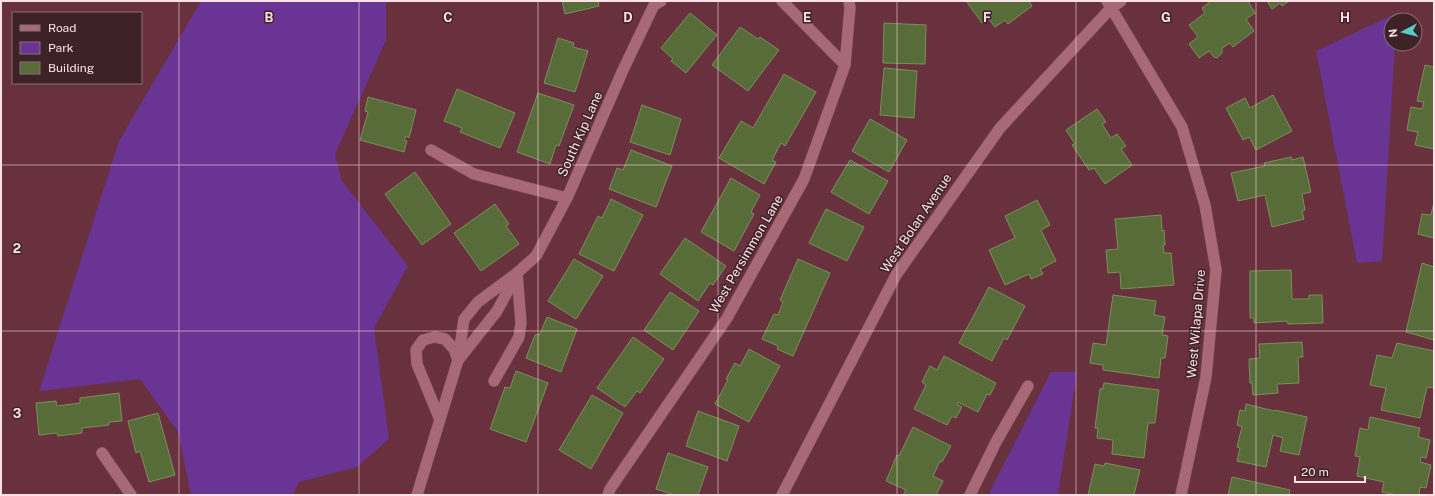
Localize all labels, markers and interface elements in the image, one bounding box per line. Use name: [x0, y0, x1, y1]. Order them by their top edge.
text: B: [265, 10, 274, 25]
text: C: [443, 10, 453, 25]
text: D: [623, 10, 633, 25]
text: E: [803, 10, 811, 25]
text: F: [983, 10, 991, 25]
text: G: [1161, 10, 1171, 25]
text: H: [1340, 10, 1350, 25]
legend: [12, 12, 142, 84]
north arrow: [1383, 12, 1423, 52]
text: Road: [48, 21, 76, 35]
text: N: [1387, 28, 1400, 38]
text: Park: [48, 41, 74, 55]
text: Building: [48, 61, 94, 75]
street label: South Kip Lane: [555, 89, 605, 179]
street label: West Bolan Avenue: [877, 171, 955, 275]
street label: West Persimmon Lane: [706, 192, 786, 316]
text: 2: [13, 241, 21, 256]
street label: West Wilapa Drive: [1184, 269, 1208, 379]
text: 3: [13, 406, 22, 421]
scale bar: [1295, 458, 1365, 484]
text: 20 m: [1301, 465, 1329, 479]

